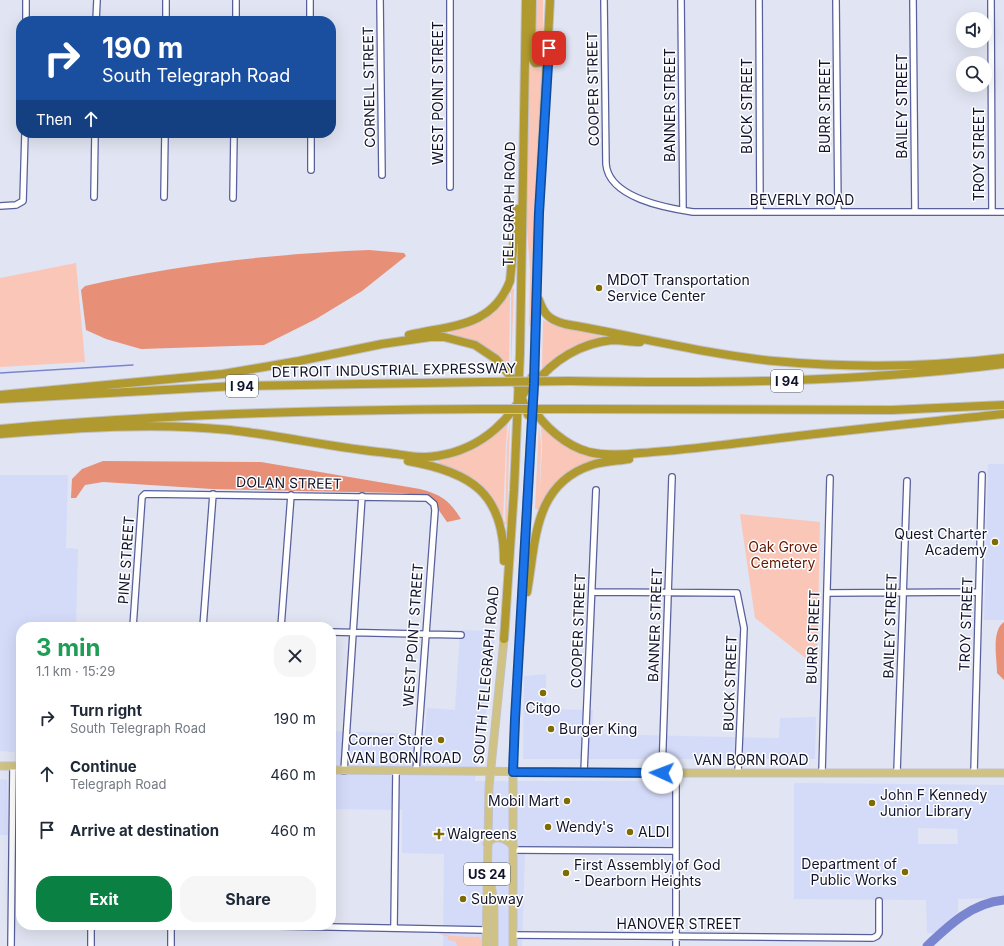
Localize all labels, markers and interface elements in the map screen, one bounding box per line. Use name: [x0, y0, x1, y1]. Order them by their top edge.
map controls: [956, 12, 992, 92]
button: sound: [956, 12, 992, 48]
street label: WEST POINT STREET: [429, 21, 446, 165]
street label: CORNELL STREET: [359, 26, 378, 148]
text: 190 m: [102, 31, 183, 65]
pin: [532, 31, 566, 65]
street label: COOPER STREET: [583, 31, 602, 147]
icon: right: [36, 32, 88, 84]
icon: arrive: [538, 37, 560, 59]
street label: BANNER STREET: [661, 48, 678, 162]
street label: BAILEY STREET: [893, 53, 910, 159]
button: search: [956, 56, 992, 92]
street label: BUCK STREET: [738, 58, 755, 154]
street label: BURR STREET: [816, 59, 833, 153]
text: South Telegraph Road: [102, 65, 290, 86]
street label: TROY STREET: [970, 107, 987, 201]
icon: ahead: [80, 108, 102, 130]
text: Then: [36, 110, 72, 129]
street label: TELEGRAPH ROAD: [499, 141, 518, 267]
street label: BEVERLY ROAD: [750, 191, 854, 208]
place label: MDOT Transportation Service Center: [607, 271, 750, 304]
marker: MDOT Transportation Service Center: [594, 283, 604, 293]
street label: DETROIT INDUSTRIAL EXPRESSWAY: [272, 359, 517, 380]
road number: I 94: [771, 370, 803, 392]
road number: I 94: [226, 375, 258, 397]
street label: DOLAN STREET: [236, 473, 342, 492]
street label: PINE STREET: [114, 515, 137, 605]
place label: Quest Charter Academy: [894, 525, 987, 558]
marker: Quest Charter Academy: [990, 537, 1000, 547]
park label: Oak Grove Cemetery: [748, 538, 818, 571]
street label: WEST POINT STREET: [399, 563, 426, 707]
street label: BANNER STREET: [644, 568, 665, 682]
street label: COOPER STREET: [567, 573, 588, 689]
street label: BAILEY STREET: [879, 573, 900, 679]
street label: TROY STREET: [955, 576, 976, 672]
street label: SOUTH TELEGRAPH ROAD: [469, 585, 502, 765]
street label: BURR STREET: [802, 589, 823, 684]
text: 3 min: [36, 633, 101, 662]
button: close: [274, 635, 316, 677]
street label: BUCK STREET: [719, 635, 740, 731]
text: 1.1 km · 15:29: [36, 663, 115, 679]
marker: Citgo: [538, 688, 548, 698]
place label: Citgo: [525, 699, 561, 716]
text: Turn right: [70, 701, 142, 720]
icon: right: [36, 707, 58, 729]
text: 190 m: [274, 709, 316, 728]
text: South Telegraph Road: [70, 720, 206, 736]
place label: Burger King: [559, 720, 637, 737]
marker: Burger King: [546, 724, 556, 734]
place label: Corner Store: [348, 731, 433, 748]
marker: Corner Store: [436, 735, 446, 745]
street label: VAN BORN ROAD: [346, 749, 462, 766]
street label: VAN BORN ROAD: [693, 751, 809, 768]
position arrow: [641, 752, 683, 794]
text: Continue: [70, 757, 137, 776]
icon: ahead: [36, 763, 58, 785]
text: 460 m: [270, 765, 316, 784]
text: Telegraph Road: [70, 776, 167, 792]
place label: John F Kennedy Junior Library: [880, 786, 987, 819]
place label: Mobil Mart: [488, 792, 559, 809]
marker: Mobil Mart: [562, 796, 572, 806]
marker: John F Kennedy Junior Library: [867, 798, 877, 808]
place label: Wendy's: [556, 818, 614, 835]
icon: arrive: [36, 819, 58, 841]
text: Arrive at destination: [70, 821, 219, 840]
text: 460 m: [270, 821, 316, 840]
marker: Wendy's: [543, 822, 553, 832]
place label: ALDI: [638, 823, 669, 840]
place label: Walgreens: [447, 825, 517, 842]
marker: ALDI: [625, 827, 635, 837]
marker: Walgreens: [434, 829, 444, 839]
place label: Department of Public Works: [801, 855, 897, 888]
place label: First Assembly of God - Dearborn Heights: [574, 856, 720, 889]
road number: US 24: [464, 863, 510, 885]
marker: Department of Public Works: [900, 867, 910, 877]
marker: First Assembly of God - Dearborn Heights: [561, 868, 571, 878]
button: Exit: [36, 876, 172, 922]
button: Share: [180, 876, 316, 922]
place label: Subway: [471, 890, 524, 907]
marker: Subway: [458, 894, 468, 904]
street label: HANOVER STREET: [617, 915, 741, 932]

